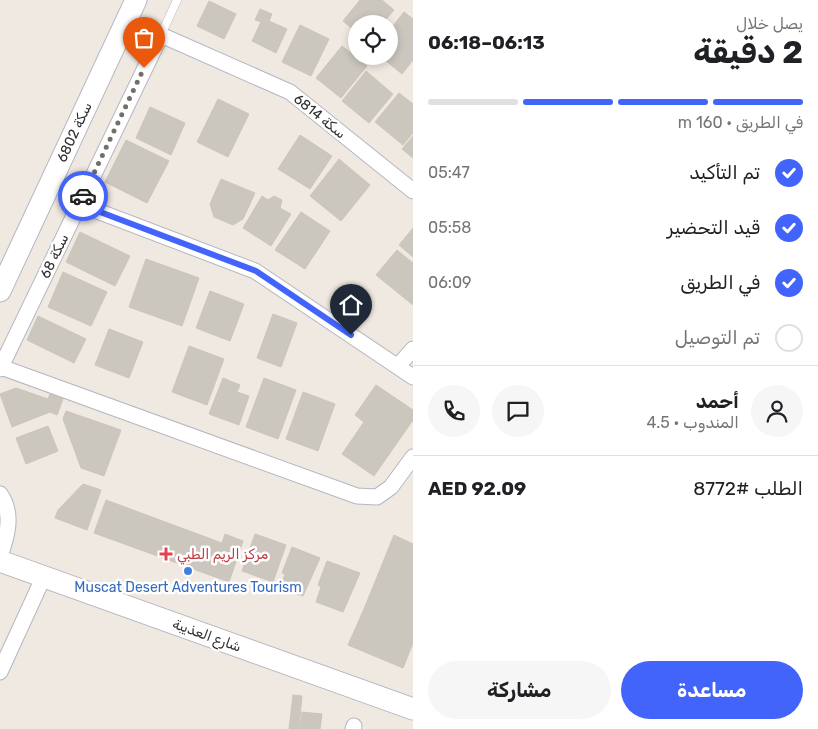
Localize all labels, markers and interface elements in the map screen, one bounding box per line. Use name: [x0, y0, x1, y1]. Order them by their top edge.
text: يصل خلال: [736, 14, 803, 33]
map controls: [348, 15, 398, 65]
button: locate: [348, 15, 398, 65]
pin: [123, 17, 165, 68]
icon: bag: [130, 24, 158, 52]
text: 06:13–06:18: [428, 31, 545, 54]
text: 2 دقيقة: [693, 33, 803, 71]
street label: سكة 6814: [290, 90, 349, 142]
street label: سكة 6802: [53, 99, 96, 165]
text: في الطريق · 160 m: [678, 113, 803, 132]
icon: check: [775, 159, 803, 187]
text: تم التأكيد: [689, 161, 760, 184]
text: 05:47: [428, 163, 470, 182]
courier: [58, 171, 108, 221]
icon: car: [69, 182, 97, 210]
icon: check: [775, 214, 803, 242]
text: قيد التحضير: [667, 216, 760, 239]
text: 05:58: [428, 218, 471, 237]
street label: 68 سكة: [36, 231, 72, 281]
icon: check: [775, 269, 803, 297]
text: في الطريق: [680, 271, 760, 294]
text: 06:09: [428, 273, 472, 292]
pin: [330, 284, 372, 335]
icon: home: [337, 291, 365, 319]
text: تم التوصيل: [675, 326, 760, 349]
button: phone: [428, 385, 480, 437]
button: chat: [492, 385, 544, 437]
button: person: [751, 385, 803, 437]
text: أحمد: [696, 390, 739, 413]
text: المندوب · 4.5: [646, 413, 739, 432]
text: AED 92.09: [428, 477, 526, 500]
text: الطلب #8772: [693, 477, 803, 500]
place label: مركز الريم الطبي: [177, 546, 269, 565]
marker: مركز الريم الطبي: [159, 547, 173, 561]
marker: Muscat Desert Adventures Tourism: [182, 565, 194, 577]
place label: Muscat Desert Adventures Tourism: [74, 579, 302, 596]
street label: شارع العذيبة: [170, 615, 243, 658]
button: مشاركة: [428, 661, 611, 719]
button: مساعدة: [621, 661, 803, 719]

